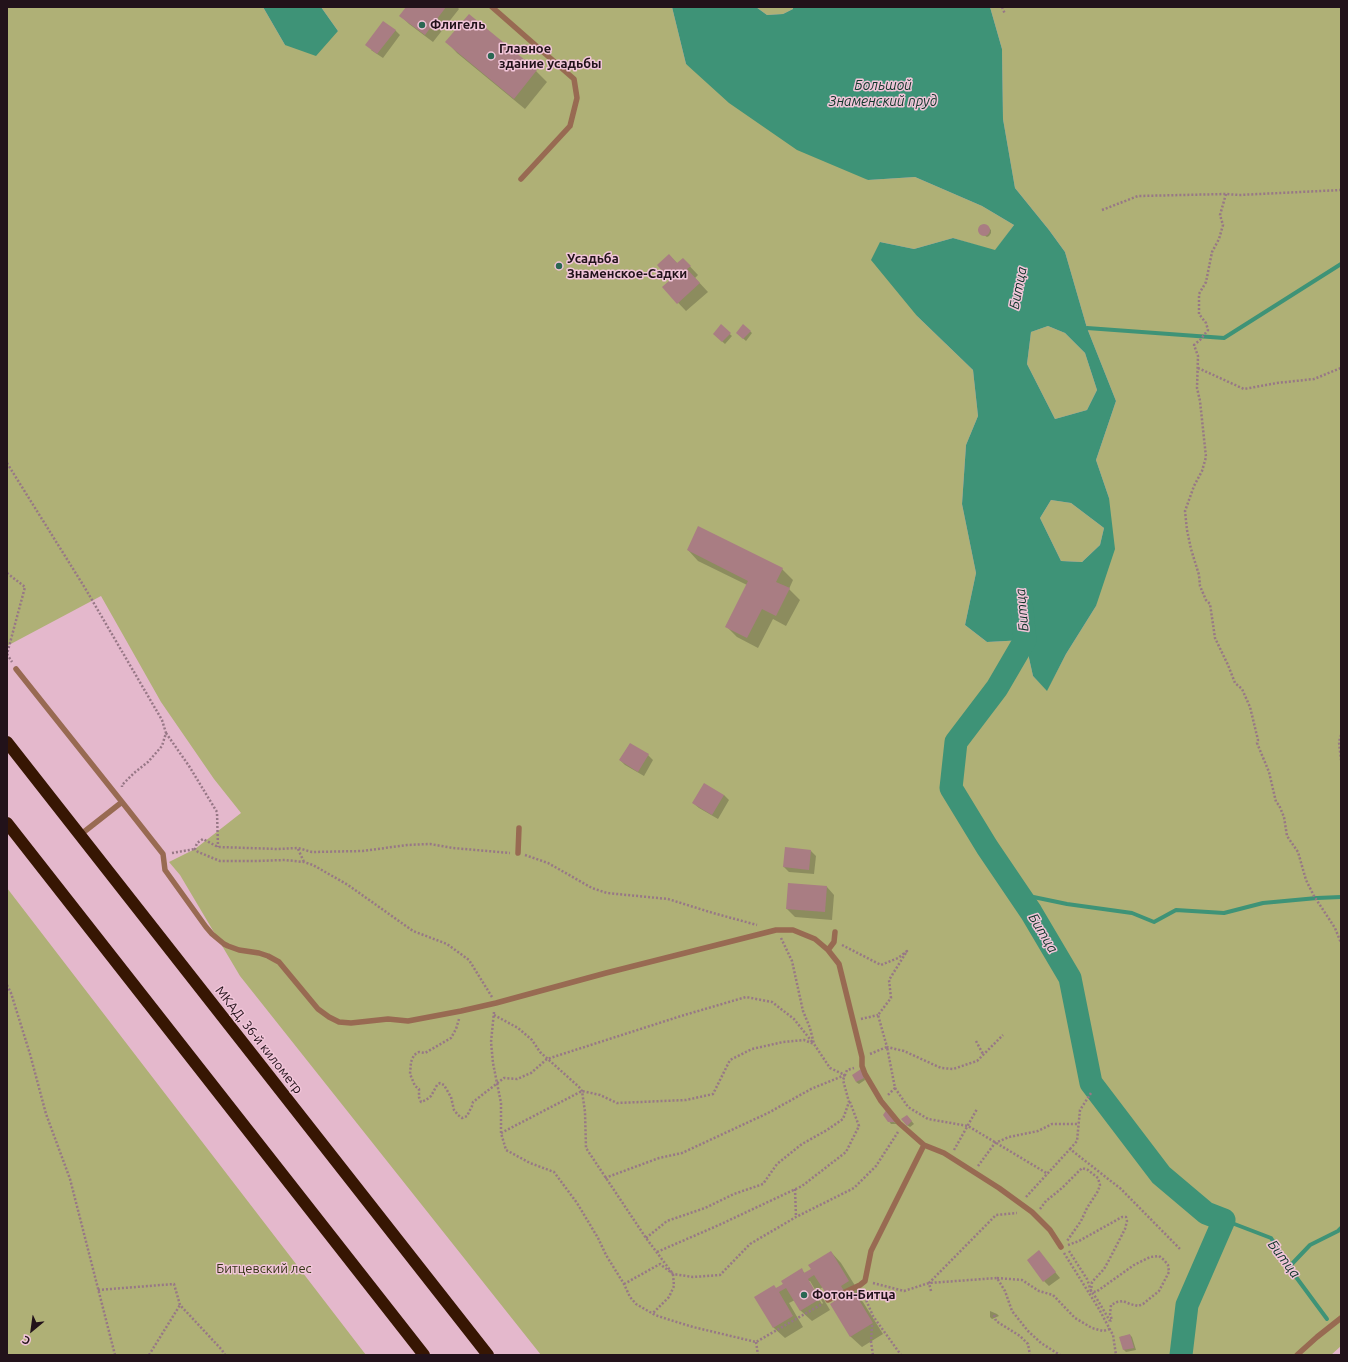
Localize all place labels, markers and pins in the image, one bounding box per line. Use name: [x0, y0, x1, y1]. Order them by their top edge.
place label: Флигель: [430, 17, 485, 33]
marker: Флигель: [417, 20, 427, 30]
place label: Главное здание усадьбы: [499, 41, 601, 72]
marker: Главное здание усадьбы: [486, 51, 496, 61]
place label: Усадьба Знаменское-Садки: [567, 251, 687, 282]
marker: Усадьба Знаменское-Садки: [554, 261, 564, 271]
place label: Фотон-Битца: [812, 1287, 896, 1303]
marker: Фотон-Битца: [799, 1290, 809, 1300]

